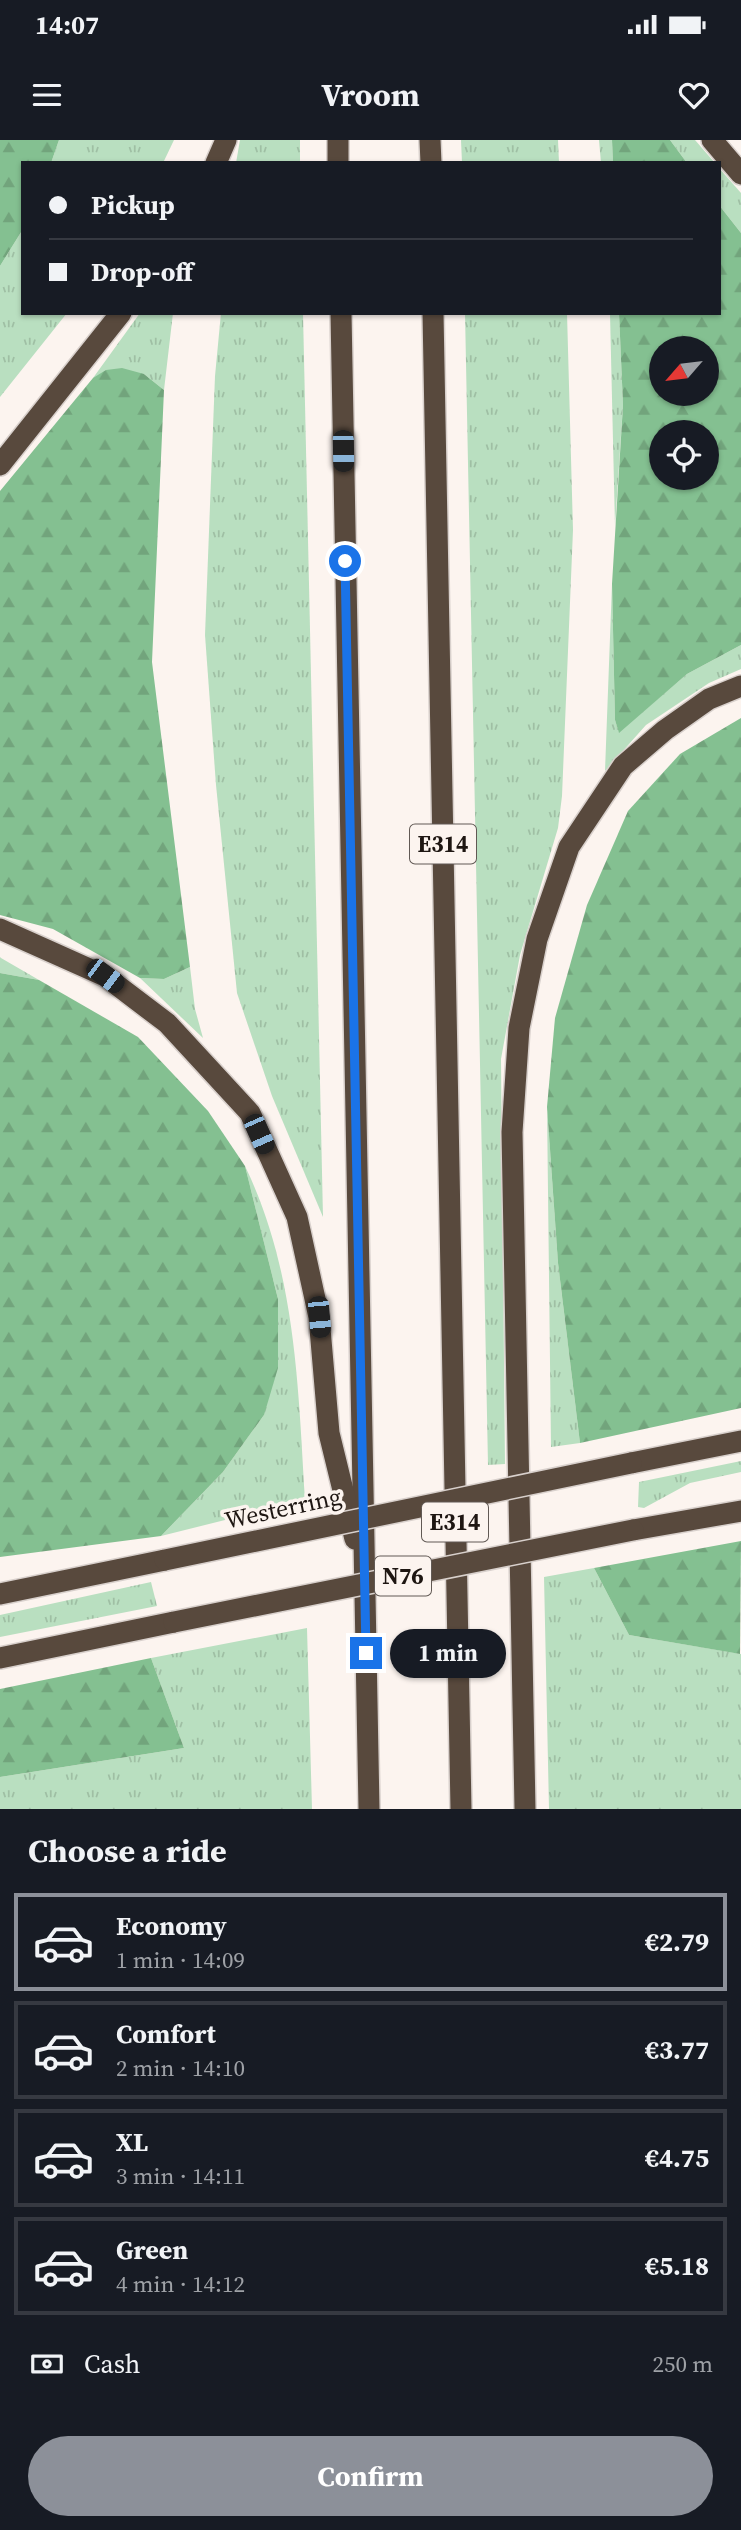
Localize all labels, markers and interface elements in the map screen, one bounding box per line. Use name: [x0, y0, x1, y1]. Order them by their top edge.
text: 14:07: [35, 7, 99, 43]
text: Vroom: [321, 73, 420, 117]
icon: menu: [28, 76, 66, 114]
icon: heart: [675, 76, 713, 114]
text: Pickup: [91, 187, 175, 223]
text: Drop-off: [91, 254, 193, 290]
north arrow: [649, 336, 719, 406]
map controls: [649, 336, 719, 490]
button: locate: [649, 420, 719, 490]
car: [333, 430, 354, 472]
route start: [329, 545, 361, 577]
road number: E314: [410, 824, 476, 864]
car: [82, 955, 129, 997]
car: [241, 1111, 278, 1157]
car: [307, 1295, 332, 1339]
street label: Westerring: [222, 1480, 344, 1536]
road number: E314: [422, 1502, 488, 1541]
road number: N76: [375, 1556, 431, 1596]
callout: 1 min: [390, 1628, 506, 1678]
route end: [350, 1637, 382, 1669]
text: 1 min: [418, 1637, 478, 1669]
text: Choose a ride: [28, 1829, 227, 1873]
text: Economy: [116, 1908, 227, 1944]
icon: car: [32, 1911, 95, 1974]
text: €2.79: [645, 1924, 709, 1960]
text: 1 min · 14:09: [116, 1944, 245, 1976]
text: Comfort: [116, 2016, 216, 2052]
icon: car: [32, 2019, 95, 2082]
text: €3.77: [645, 2032, 709, 2068]
text: 2 min · 14:10: [116, 2052, 245, 2084]
text: XL: [116, 2124, 148, 2160]
icon: car: [32, 2127, 95, 2190]
text: €4.75: [645, 2140, 709, 2176]
text: 3 min · 14:11: [116, 2160, 245, 2192]
text: Green: [116, 2232, 188, 2268]
icon: car: [32, 2235, 95, 2298]
text: €5.18: [645, 2248, 709, 2284]
text: 4 min · 14:12: [116, 2268, 245, 2300]
icon: cash: [28, 2345, 66, 2383]
text: Cash: [84, 2346, 140, 2382]
text: 250 m: [652, 2348, 713, 2380]
button: Confirm: [28, 2436, 713, 2516]

